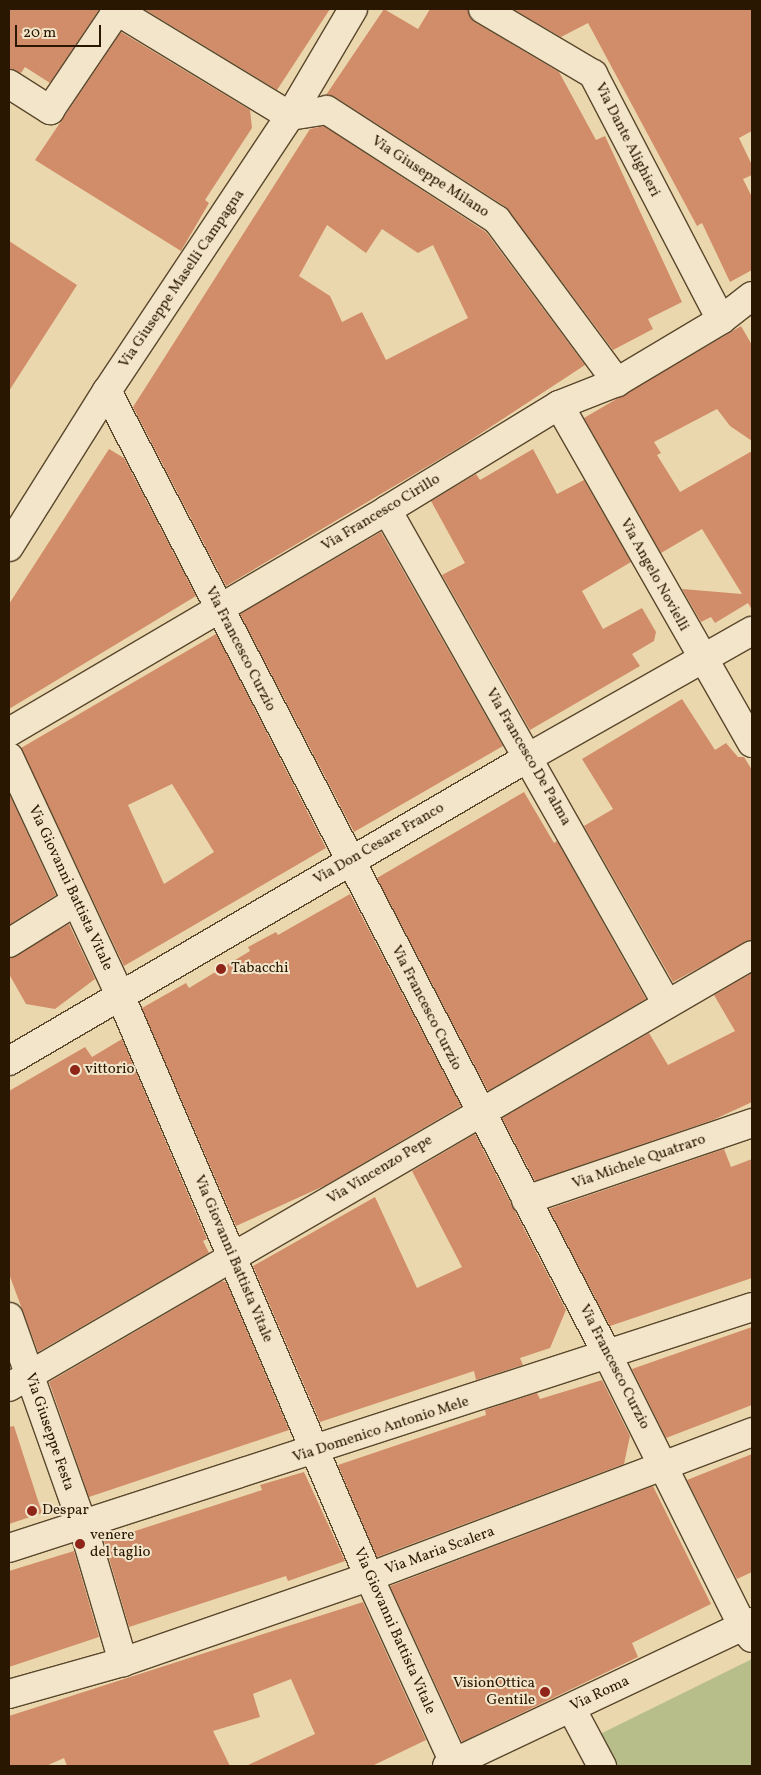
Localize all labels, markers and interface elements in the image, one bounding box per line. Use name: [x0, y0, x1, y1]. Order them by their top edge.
scale bar: [18, 15, 104, 47]
text: 20 m: [23, 23, 56, 44]
street label: Via Dante Alighieri: [590, 80, 664, 200]
street label: Via Giuseppe Milano: [368, 132, 492, 222]
street label: Via Giuseppe Maselli Campagna: [115, 186, 249, 372]
street label: Via Francesco Cirillo: [318, 470, 444, 556]
street label: Via Angelo Novielli: [616, 515, 692, 635]
street label: Via Francesco Curzio: [201, 584, 279, 714]
street label: Via Francesco De Palma: [481, 685, 575, 829]
street label: Via Don Cesare Franco: [310, 799, 448, 889]
street label: Via Giovanni Battista Vitale: [24, 802, 116, 974]
street label: Via Francesco Curzio: [387, 943, 465, 1073]
place label: Tabacchi: [231, 960, 289, 978]
marker: Tabacchi: [215, 963, 227, 975]
place label: vittorio: [85, 1061, 134, 1079]
marker: vittorio: [69, 1064, 81, 1076]
street label: Via Vincenzo Pepe: [324, 1131, 436, 1209]
street label: Via Michele Quatraro: [570, 1131, 708, 1193]
street label: Via Giovanni Battista Vitale: [189, 1172, 277, 1346]
street label: Via Francesco Curzio: [575, 1302, 653, 1432]
street label: Via Giuseppe Festa: [20, 1371, 78, 1493]
street label: Via Domenico Antonio Mele: [291, 1393, 471, 1467]
place label: Despar: [42, 1502, 89, 1520]
marker: Despar: [26, 1505, 38, 1517]
street label: Via Maria Scalera: [383, 1523, 497, 1579]
place label: venere del taglio: [90, 1526, 150, 1561]
marker: venere del taglio: [74, 1538, 86, 1550]
street label: Via Giovanni Battista Vitale: [349, 1545, 439, 1717]
street label: Via Roma: [568, 1672, 632, 1716]
place label: VisionOttica Gentile: [453, 1674, 535, 1709]
marker: VisionOttica Gentile: [539, 1686, 551, 1698]

